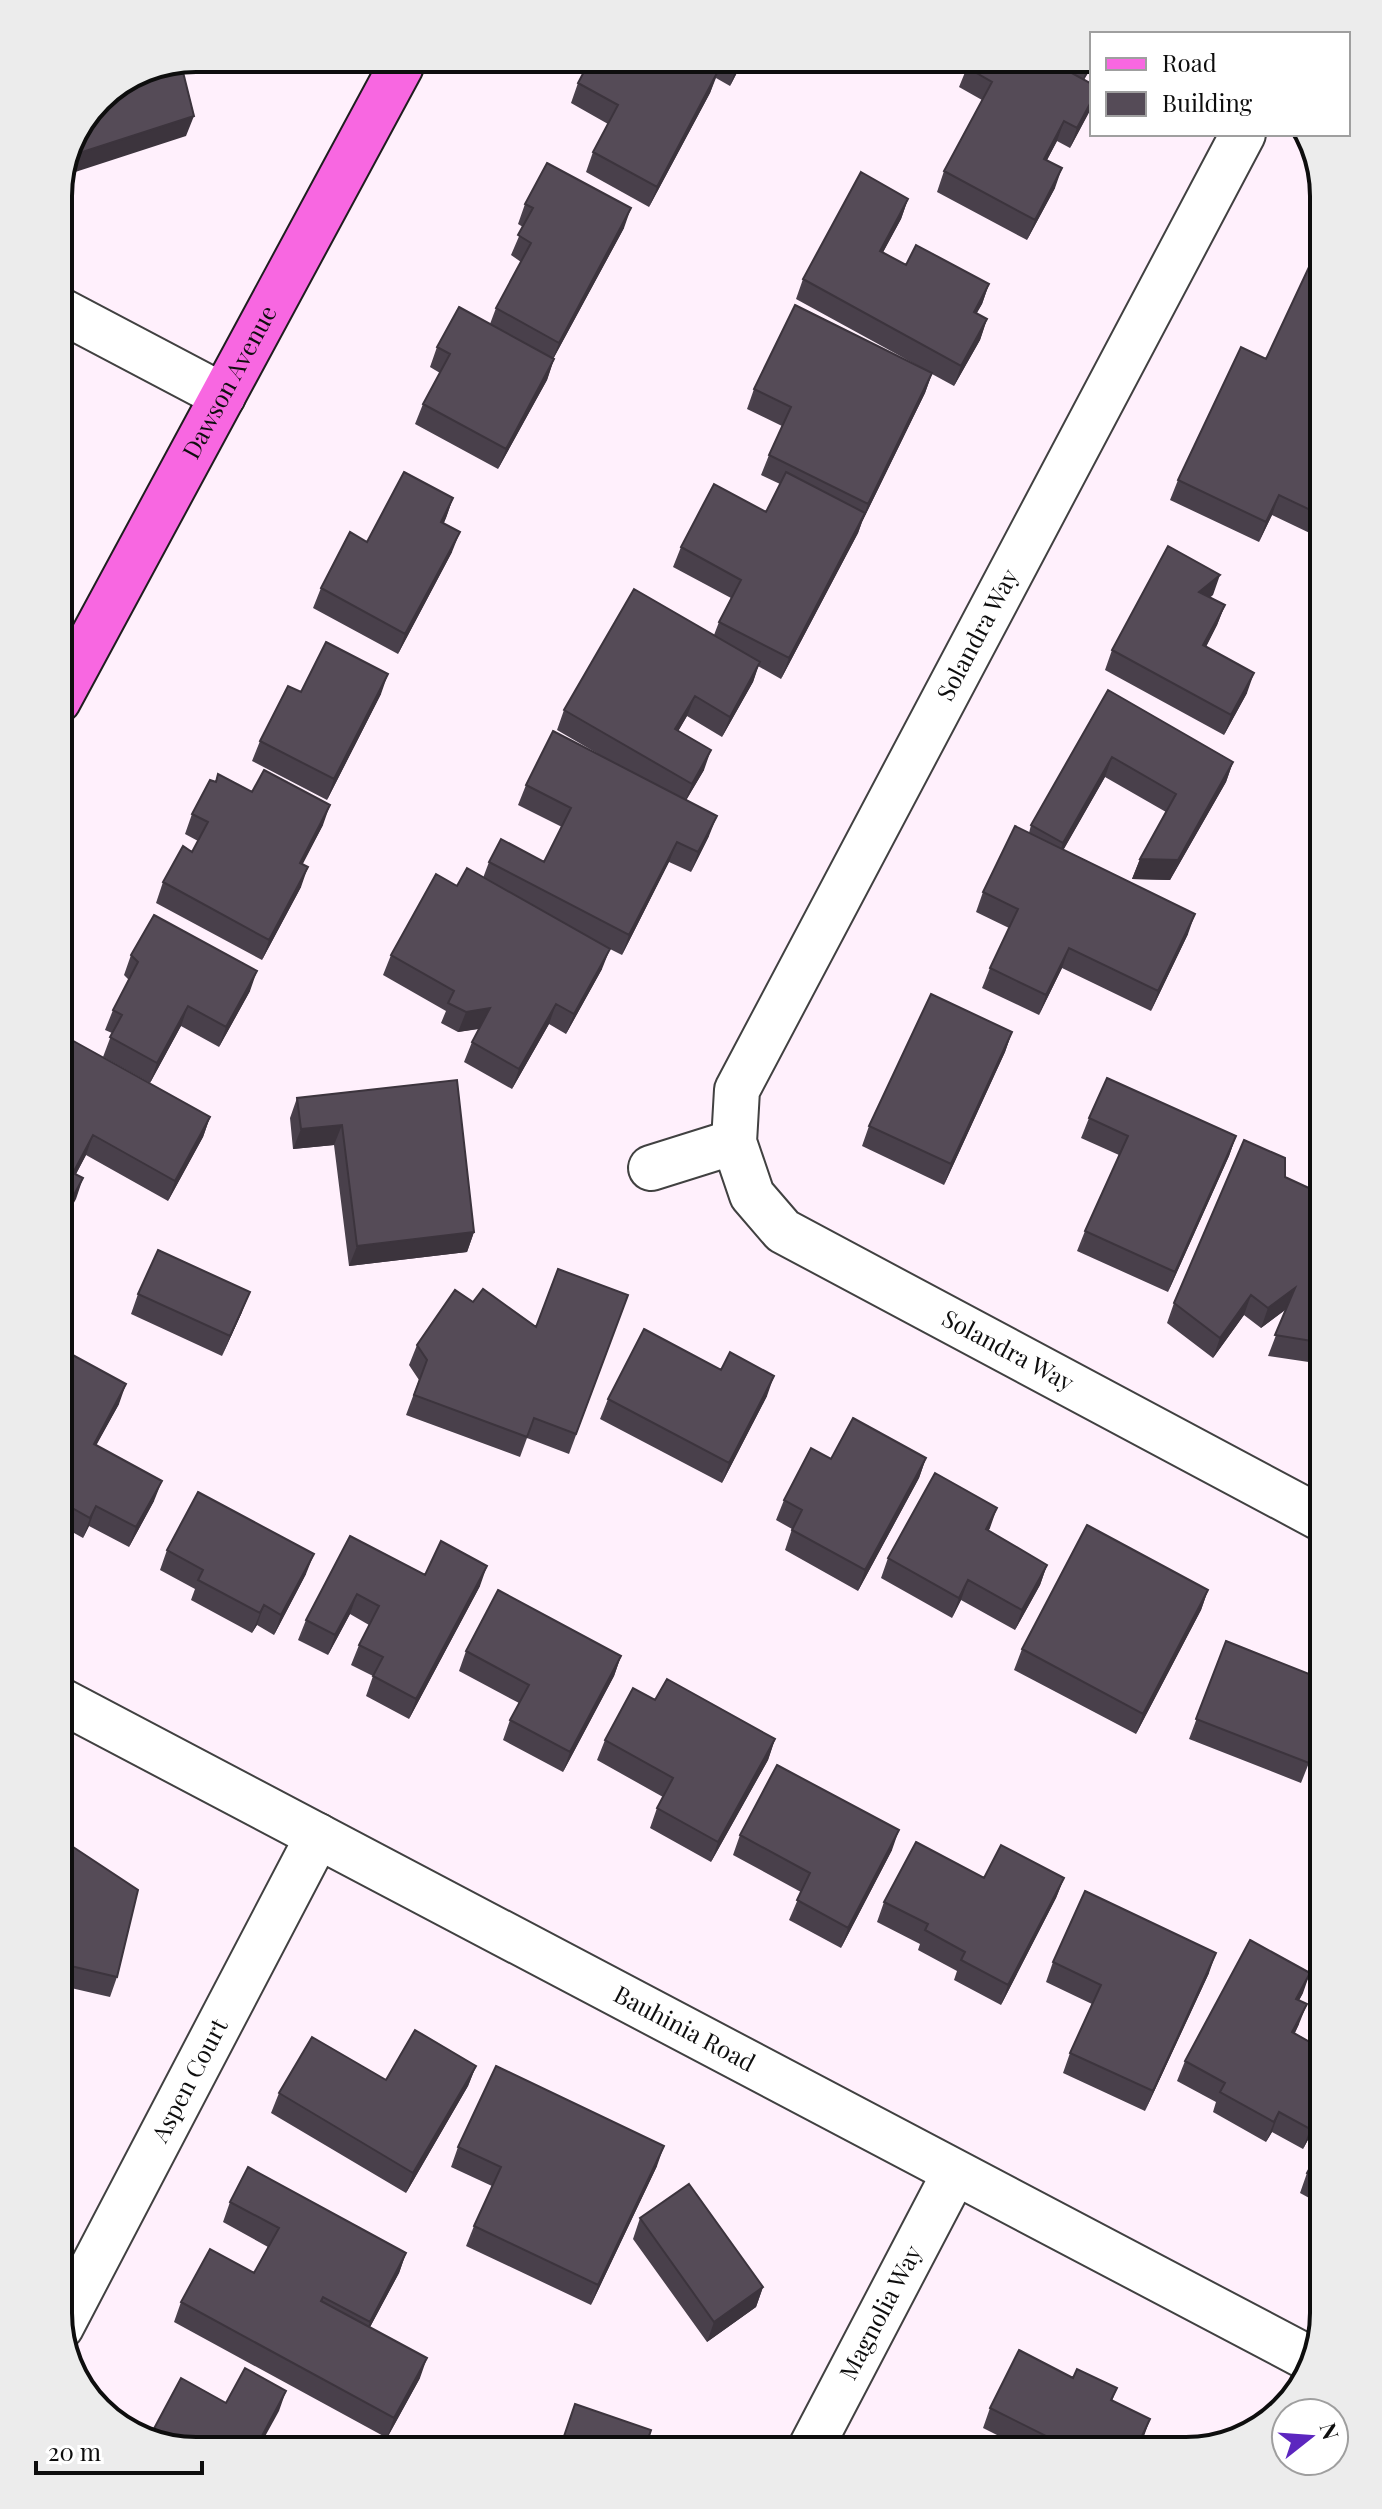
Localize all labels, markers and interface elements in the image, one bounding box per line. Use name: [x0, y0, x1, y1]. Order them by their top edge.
legend: [1090, 32, 1350, 136]
text: Road: [1162, 46, 1217, 78]
text: Building: [1162, 86, 1253, 118]
street label: Dawson Avenue: [174, 299, 283, 464]
street label: Solandra Way: [928, 563, 1024, 706]
street label: Solandra Way: [937, 1301, 1080, 1398]
street label: Bauhinia Road: [609, 1977, 762, 2078]
street label: Aspen Court: [142, 2012, 234, 2148]
street label: Magnolia Way: [831, 2239, 928, 2385]
north arrow: [1270, 2397, 1350, 2477]
text: N: [1313, 2419, 1347, 2443]
scale bar: [36, 2425, 202, 2475]
text: 20 m: [48, 2435, 101, 2467]

